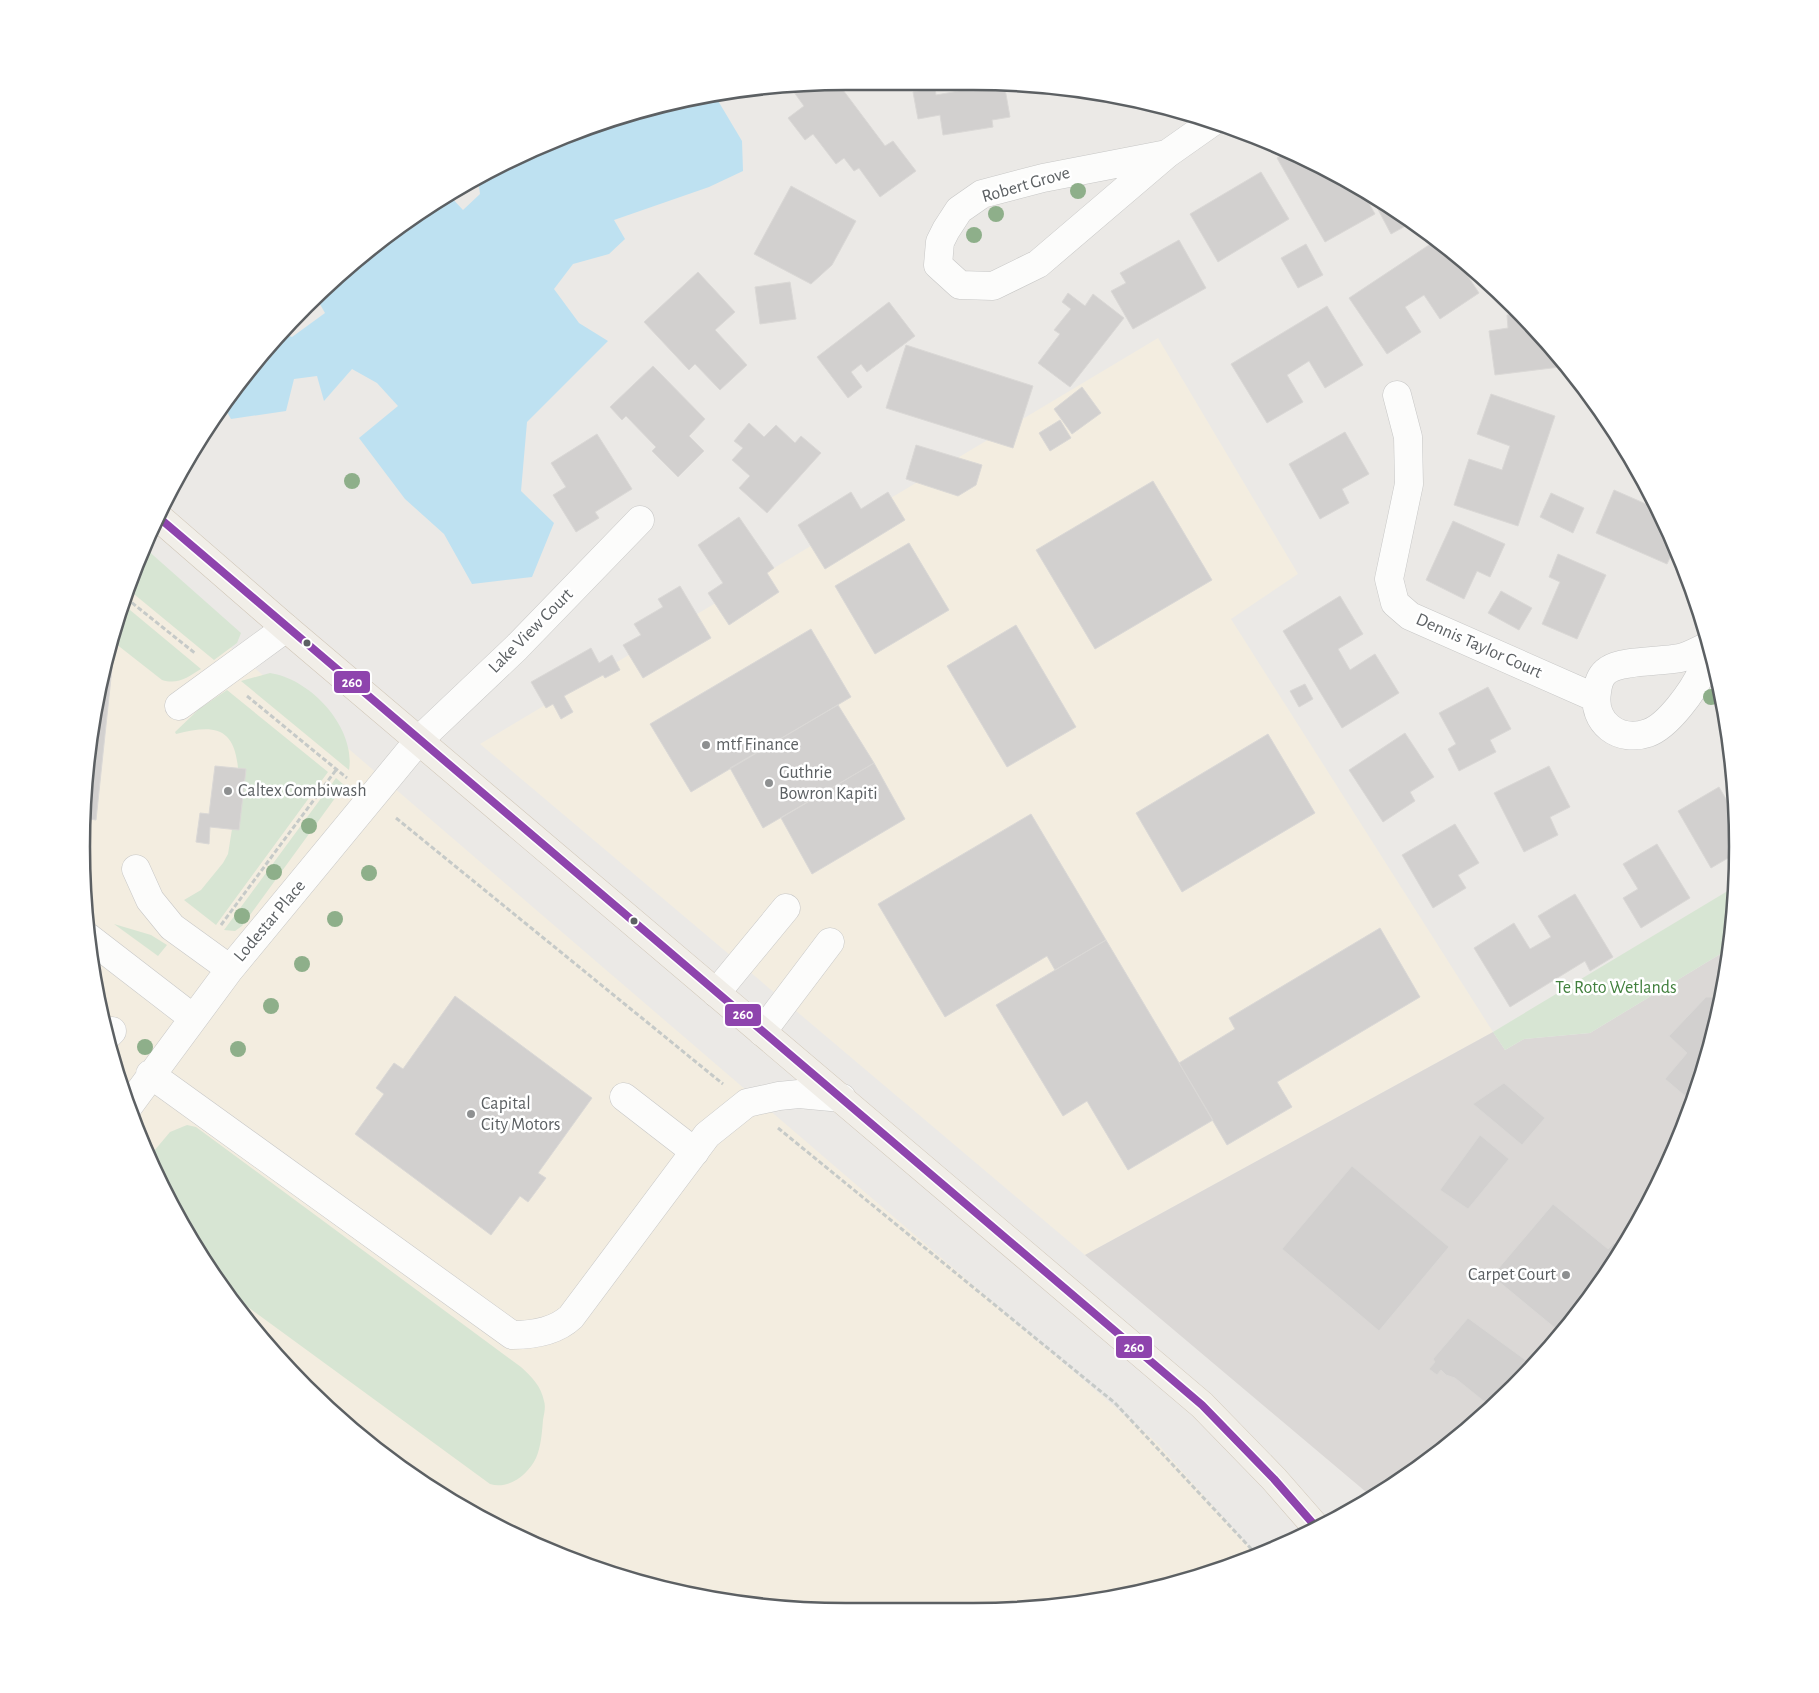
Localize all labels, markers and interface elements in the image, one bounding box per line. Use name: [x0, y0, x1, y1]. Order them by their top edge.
street label: Robert Grove: [980, 164, 1072, 206]
street label: Lake View Court: [485, 585, 577, 677]
street label: Dennis Taylor Court: [1413, 610, 1545, 682]
unlabelled marker: [302, 638, 312, 648]
line badge: 260: [333, 670, 371, 694]
text: 260: [342, 676, 362, 690]
place label: mtf Finance: [716, 736, 799, 754]
marker: mtf Finance: [700, 739, 712, 751]
place label: Guthrie Bowron Kapiti: [779, 764, 878, 803]
marker: Guthrie Bowron Kapiti: [763, 777, 775, 789]
place label: Caltex Combiwash: [238, 782, 367, 800]
marker: Caltex Combiwash: [222, 785, 234, 797]
street label: Lodestar Place: [231, 877, 309, 965]
unlabelled marker: [629, 916, 639, 926]
park label: Te Roto Wetlands: [1555, 979, 1677, 997]
line badge: 260: [724, 1003, 762, 1027]
text: 260: [733, 1008, 753, 1022]
place label: Capital City Motors: [481, 1095, 560, 1134]
marker: Capital City Motors: [465, 1108, 477, 1120]
place label: Carpet Court: [1468, 1266, 1556, 1284]
marker: Carpet Court: [1560, 1269, 1572, 1281]
line badge: 260: [1115, 1335, 1153, 1359]
text: 260: [1124, 1341, 1144, 1355]

